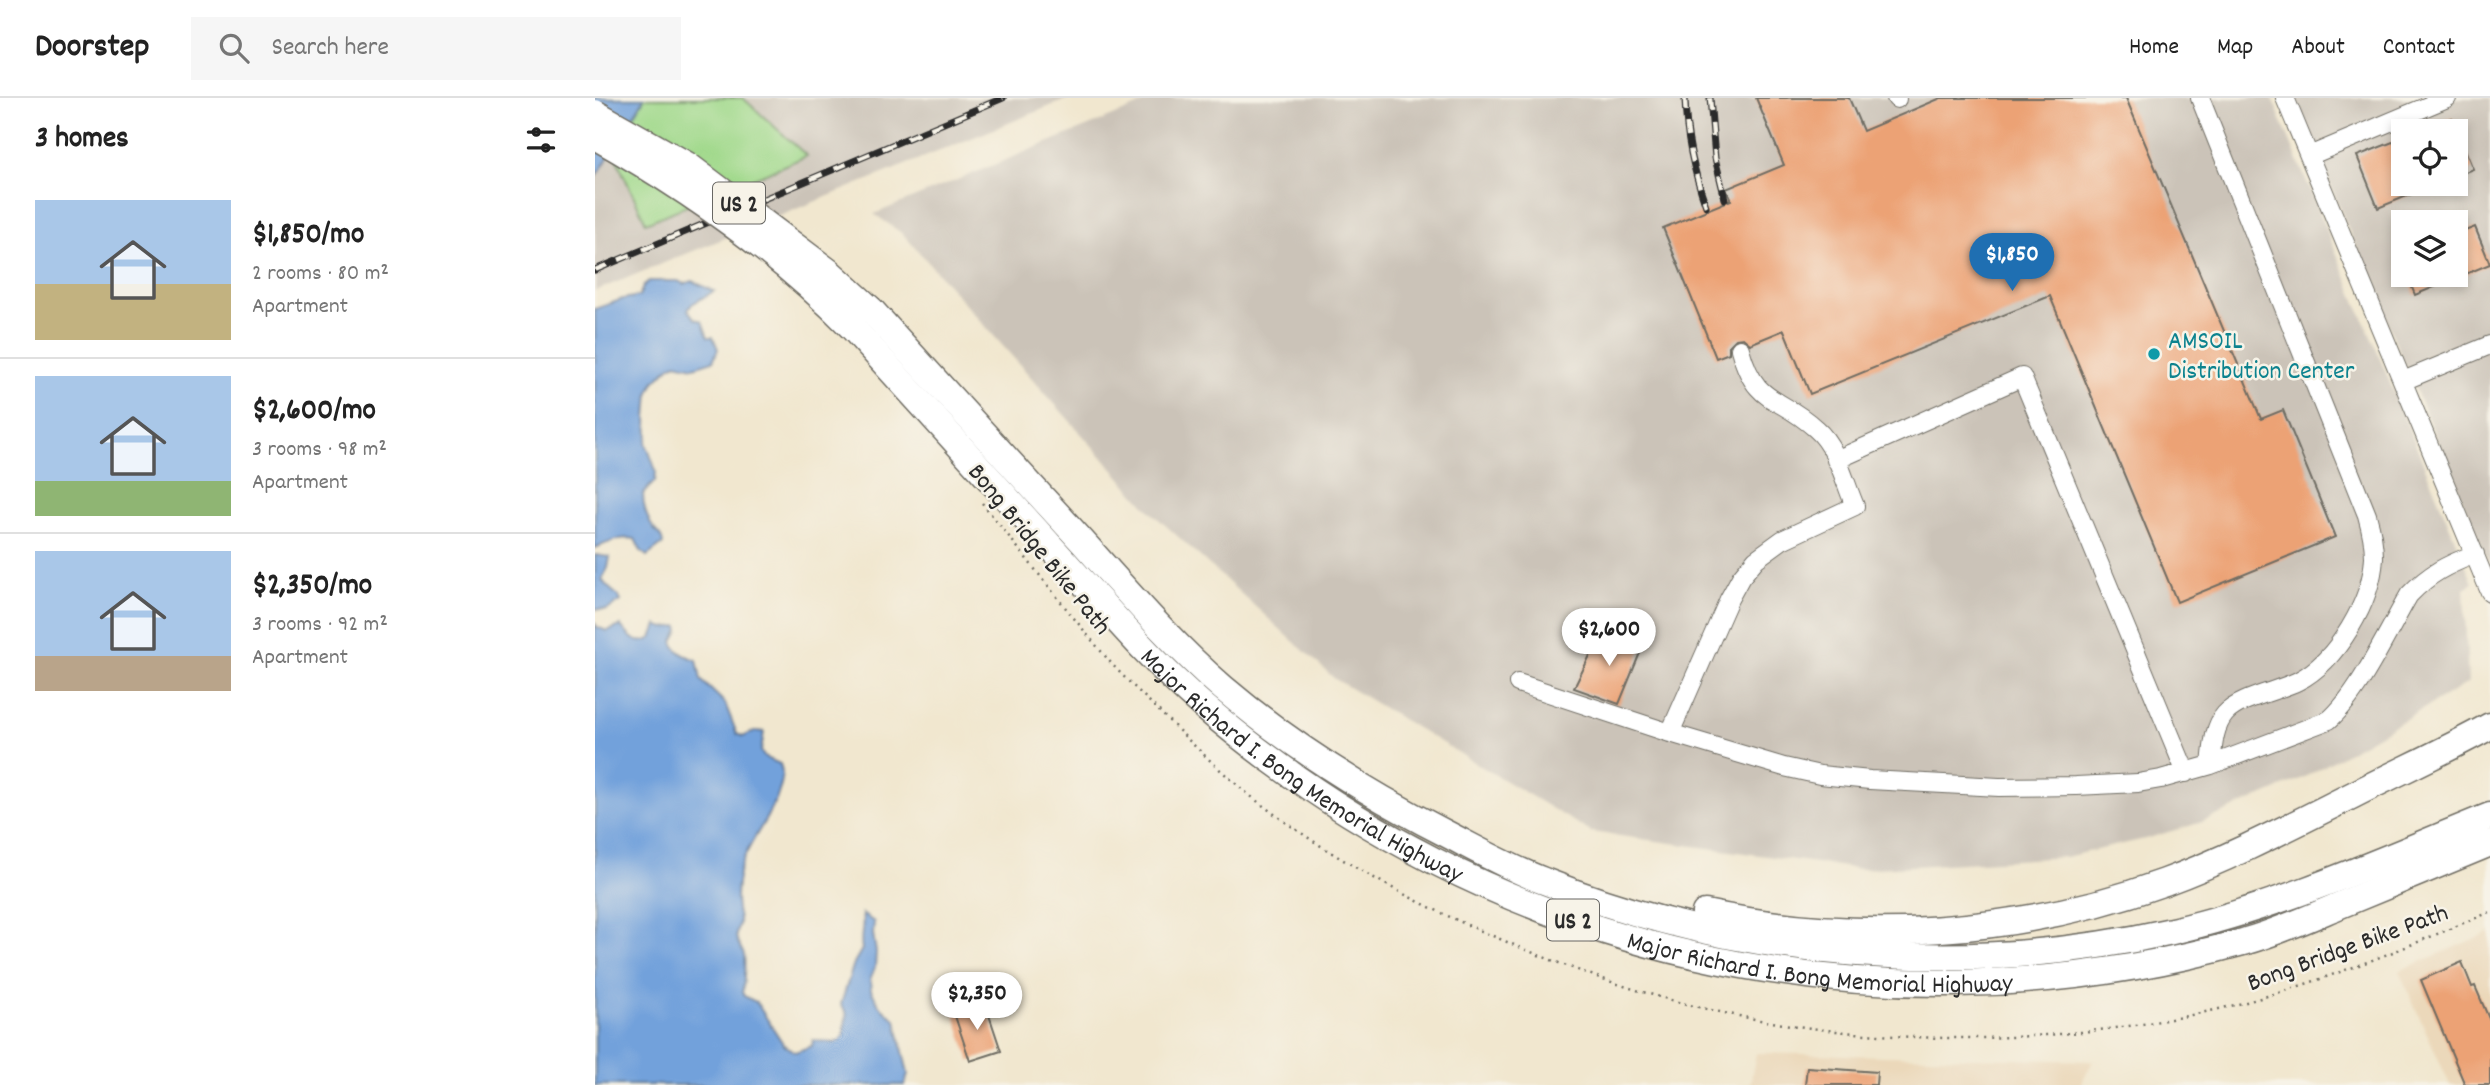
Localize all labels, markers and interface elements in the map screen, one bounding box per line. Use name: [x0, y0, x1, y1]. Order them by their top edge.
search box: [191, 17, 681, 80]
text: Doorstep: [35, 25, 149, 72]
icon: search: [215, 29, 253, 67]
text: Search here: [271, 30, 389, 67]
text: Home: [2129, 31, 2179, 65]
text: Map: [2217, 31, 2253, 65]
text: About: [2291, 31, 2345, 65]
text: Contact: [2383, 31, 2455, 65]
text: 3 homes: [35, 119, 129, 162]
map controls: [2391, 119, 2468, 287]
button: locate: [2391, 119, 2468, 196]
icon: filters: [522, 121, 560, 159]
road number: US 2: [713, 182, 765, 223]
button: layers: [2391, 210, 2468, 287]
text: $1,850/mo: [252, 215, 364, 258]
icon: home: [91, 228, 175, 312]
pin: $1,850: [1955, 234, 2069, 293]
text: $1,850: [1985, 239, 2039, 272]
text: 2 rooms · 80 m²: [252, 258, 389, 291]
text: Apartment: [252, 291, 348, 324]
place label: AMSOIL Distribution Center: [2168, 324, 2355, 391]
marker: AMSOIL Distribution Center: [2146, 346, 2162, 362]
text: $2,600/mo: [252, 391, 376, 434]
icon: home: [91, 404, 175, 488]
text: 3 rooms · 98 m²: [252, 434, 387, 467]
street label: Bong Bridge Bike Path: [957, 456, 1119, 644]
text: Apartment: [252, 467, 348, 500]
text: $2,350/mo: [252, 566, 372, 609]
icon: home: [91, 579, 175, 663]
pin: $2,600: [1552, 608, 1666, 668]
text: 3 rooms · 92 m²: [252, 609, 388, 642]
text: $2,600: [1578, 614, 1640, 647]
street label: Major Richard I. Bong Memorial Highway: [1130, 641, 1469, 894]
text: Apartment: [252, 642, 348, 675]
street label: Bong Bridge Bike Path: [2242, 896, 2454, 1003]
road number: US 2: [1547, 900, 1599, 940]
street label: Major Richard I. Bong Memorial Highway: [1622, 924, 2014, 1005]
pin: $2,350: [920, 972, 1034, 1032]
text: $2,350: [947, 978, 1007, 1011]

